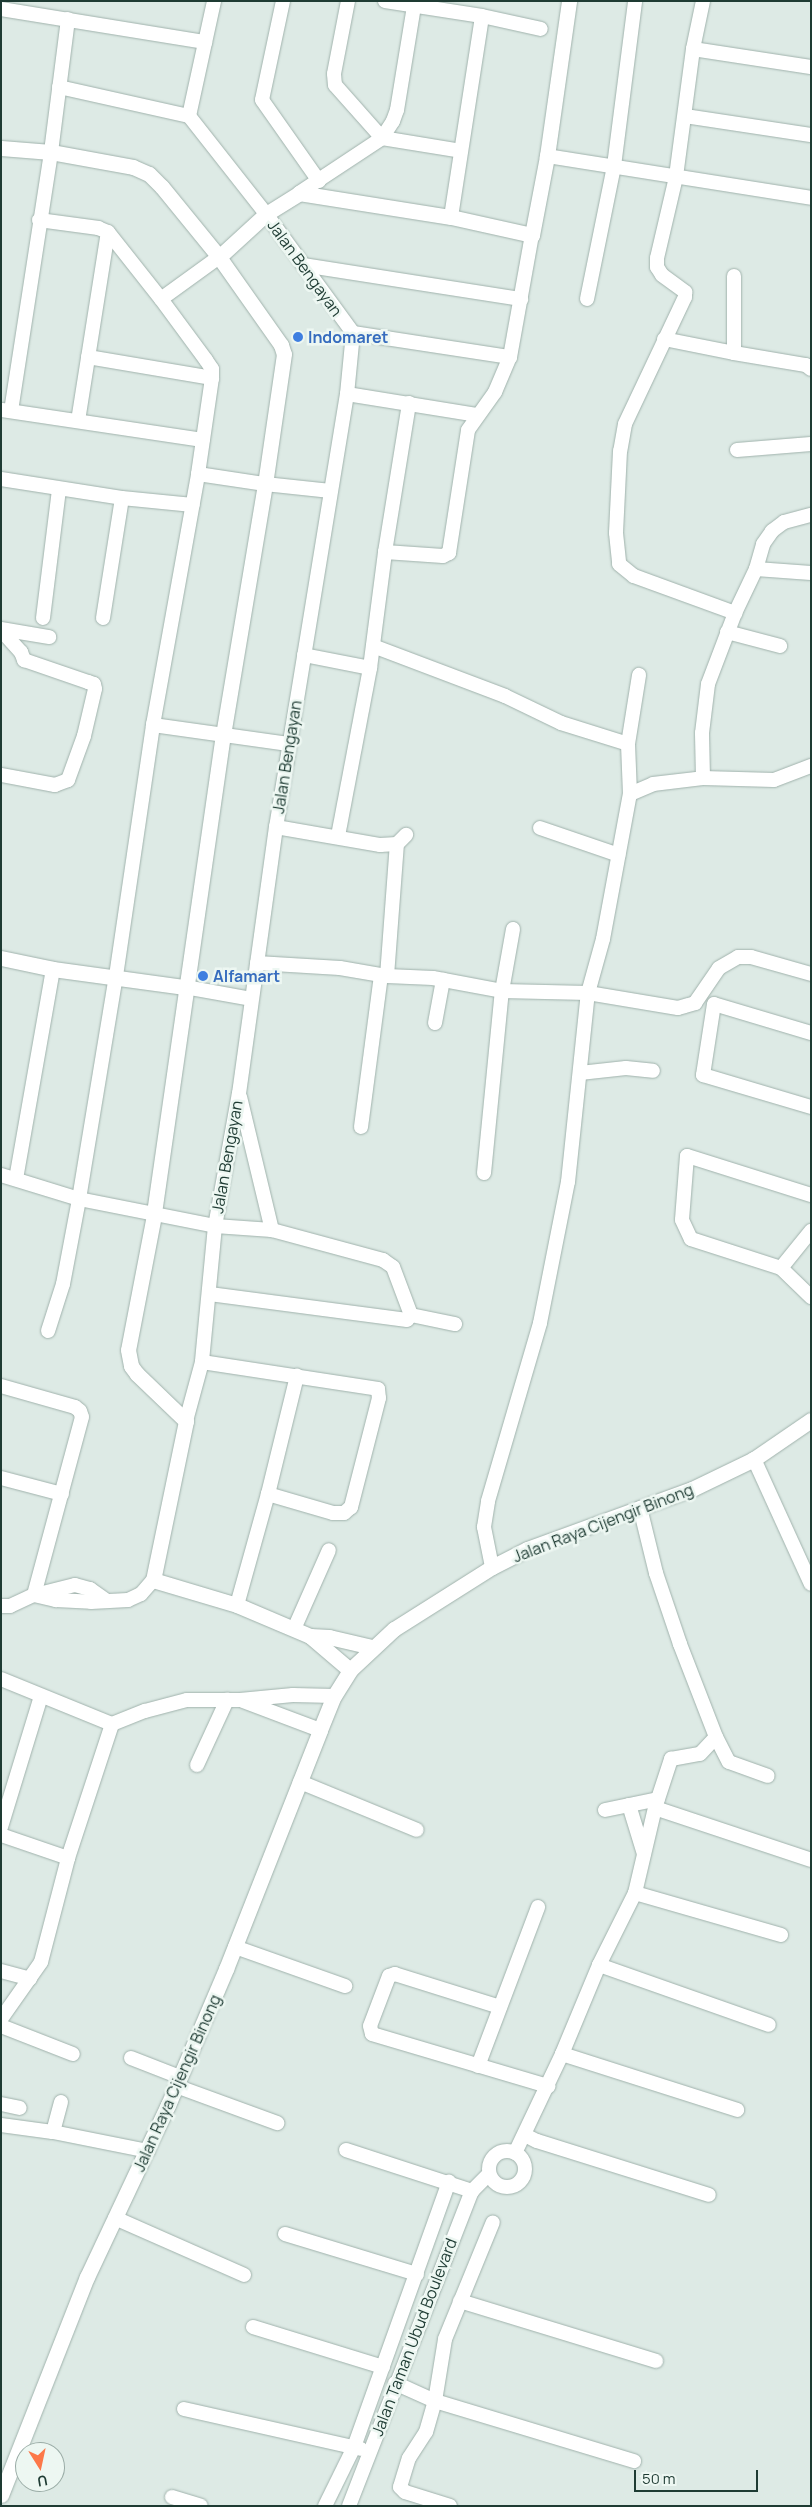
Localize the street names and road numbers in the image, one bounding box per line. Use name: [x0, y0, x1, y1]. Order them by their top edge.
street label: Jalan Bengayan: [264, 216, 346, 320]
street label: Jalan Bengayan: [269, 699, 305, 815]
street label: Jalan Bengayan: [208, 1099, 246, 1215]
street label: Jalan Raya Cijengir Binong: [510, 1480, 696, 1566]
street label: Jalan Raya Cijengir Binong: [129, 1992, 225, 2174]
street label: Jalan Taman Ubud Boulevard: [367, 2235, 461, 2439]

